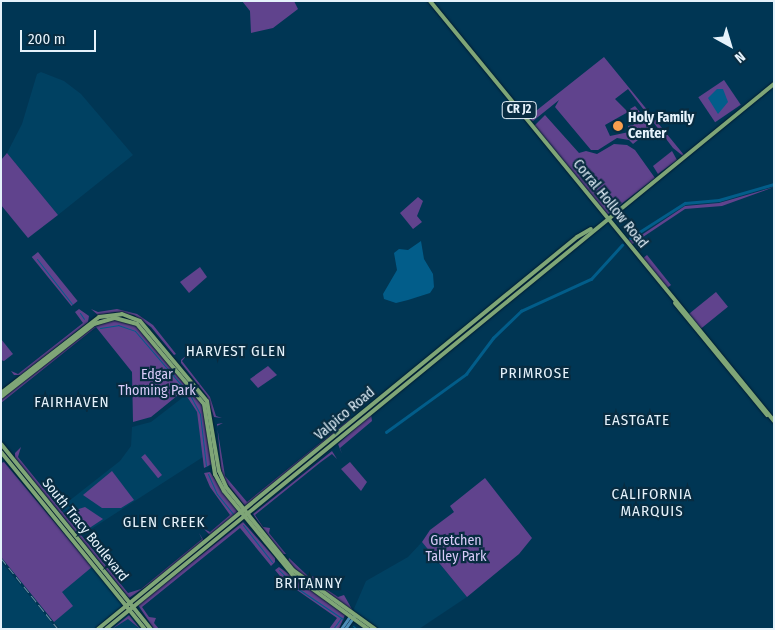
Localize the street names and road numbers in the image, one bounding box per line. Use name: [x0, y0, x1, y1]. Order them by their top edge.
road number: CR J2: [502, 100, 536, 120]
street label: Corral Hollow Road: [569, 156, 651, 252]
street label: Valpico Road: [312, 384, 378, 444]
street label: South Tracy Boulevard: [38, 475, 132, 585]

